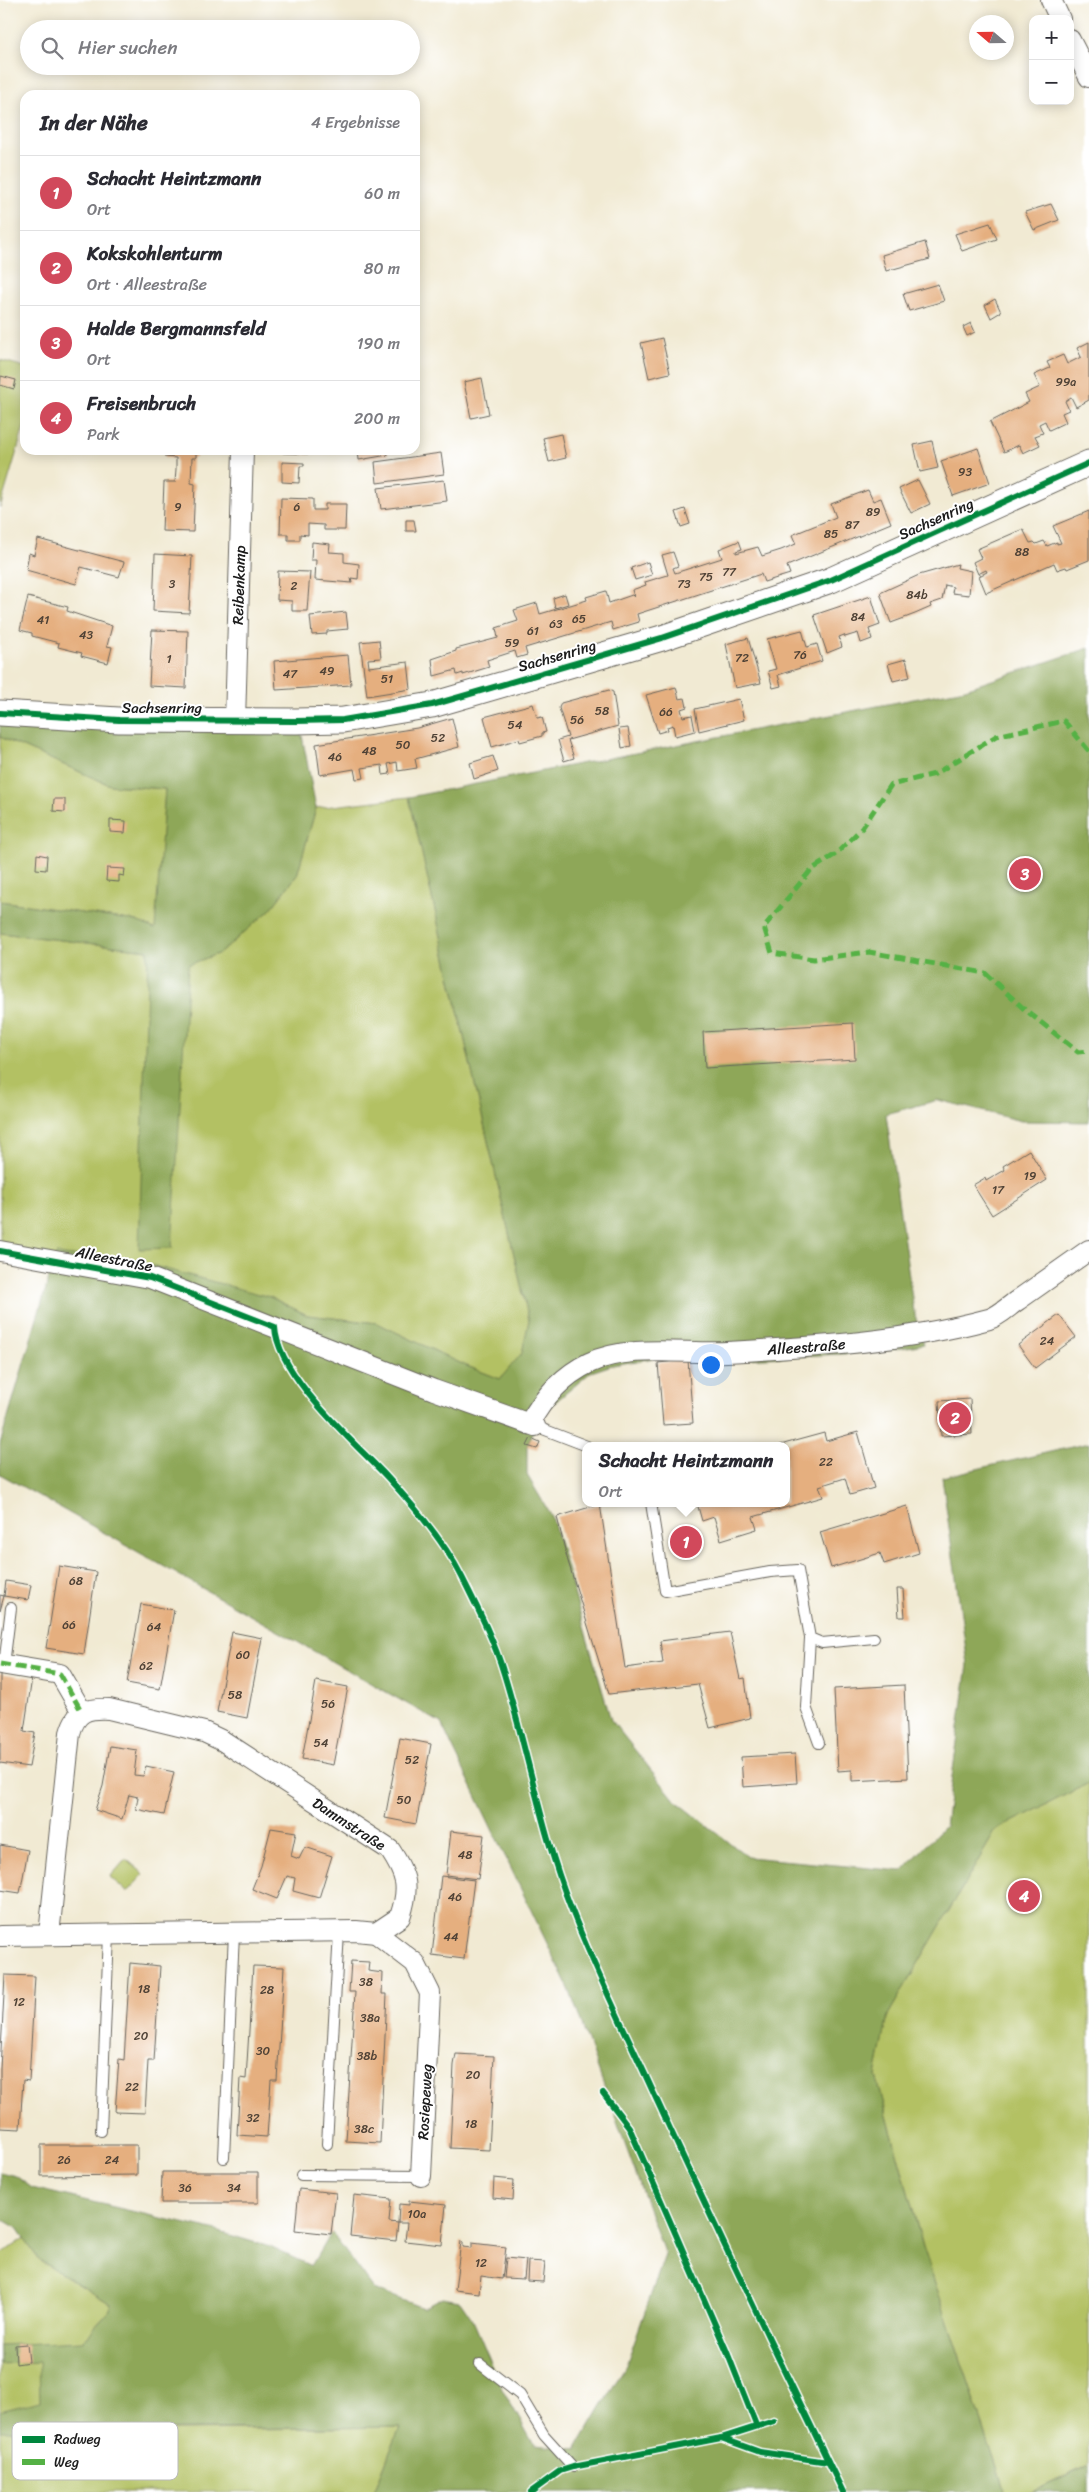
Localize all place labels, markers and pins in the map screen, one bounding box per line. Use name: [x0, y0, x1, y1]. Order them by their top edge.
pin: 3: [1009, 855, 1041, 893]
pin: 2: [939, 1399, 971, 1437]
pin: 1: [670, 1523, 702, 1561]
pin: 4: [1008, 1877, 1040, 1915]

